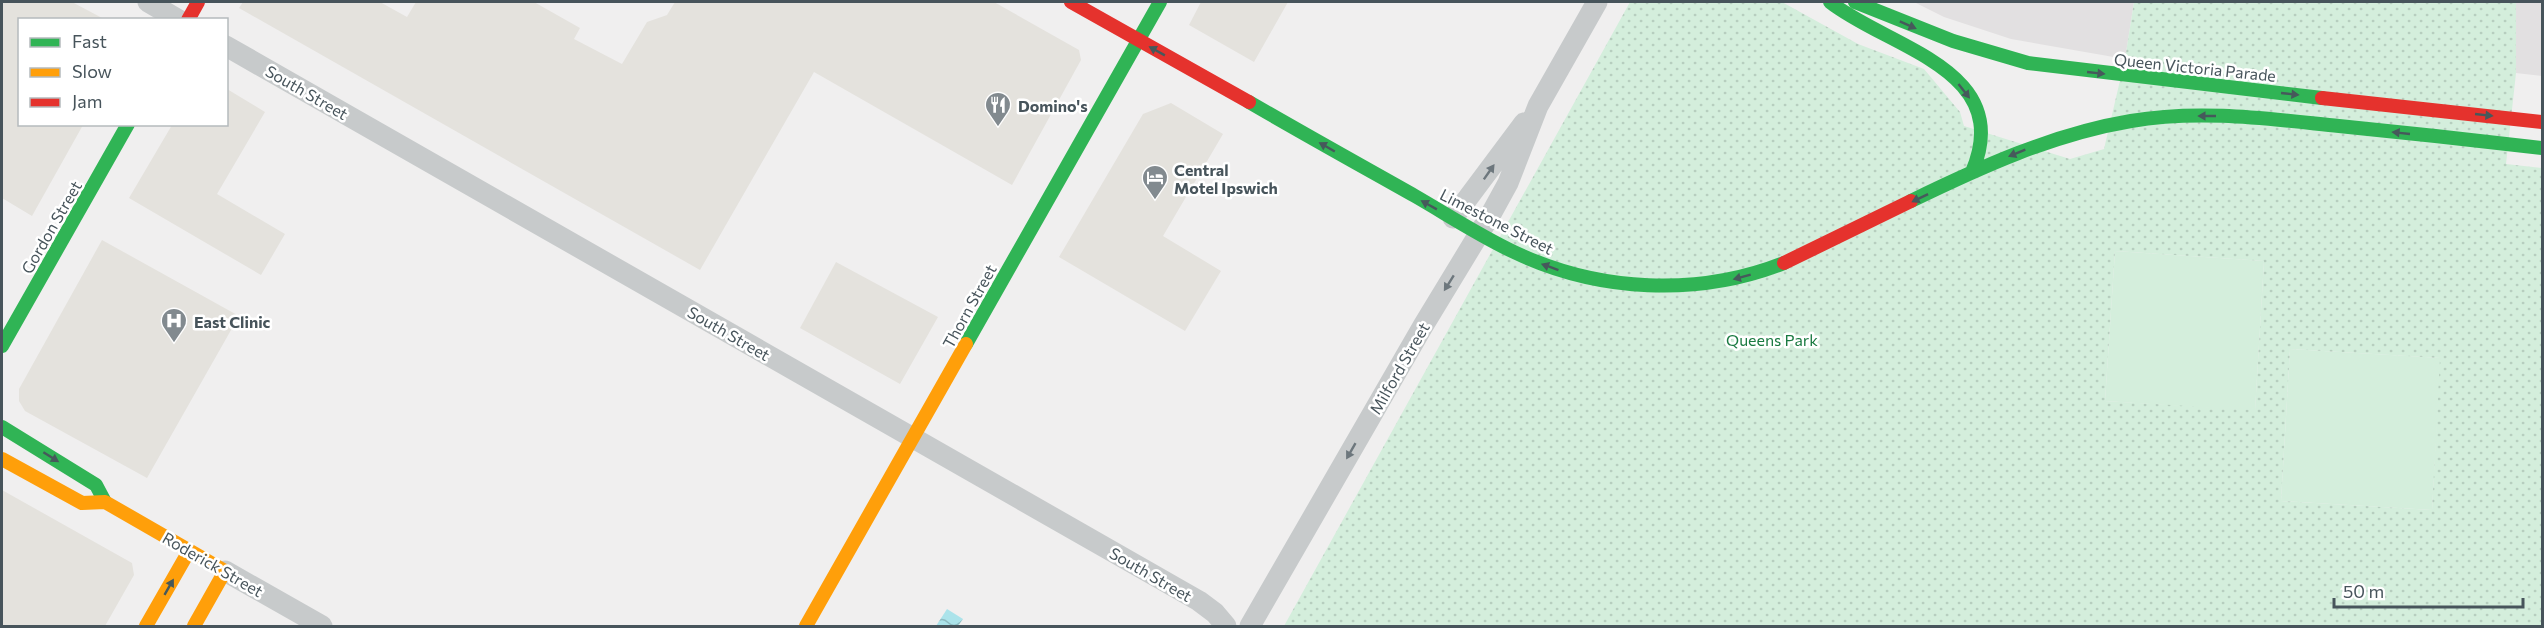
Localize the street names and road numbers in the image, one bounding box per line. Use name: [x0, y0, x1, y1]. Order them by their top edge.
street label: Queen Victoria Parade: [2113, 49, 2277, 85]
street label: South Street: [262, 61, 352, 123]
street label: Gordon Street: [17, 177, 85, 277]
street label: Limestone Street: [1437, 184, 1557, 258]
street label: Thorn Street: [938, 260, 1000, 351]
street label: South Street: [684, 302, 774, 364]
street label: Milford Street: [1365, 318, 1433, 417]
street label: Roderick Street: [159, 528, 267, 601]
street label: South Street: [1106, 543, 1196, 605]

